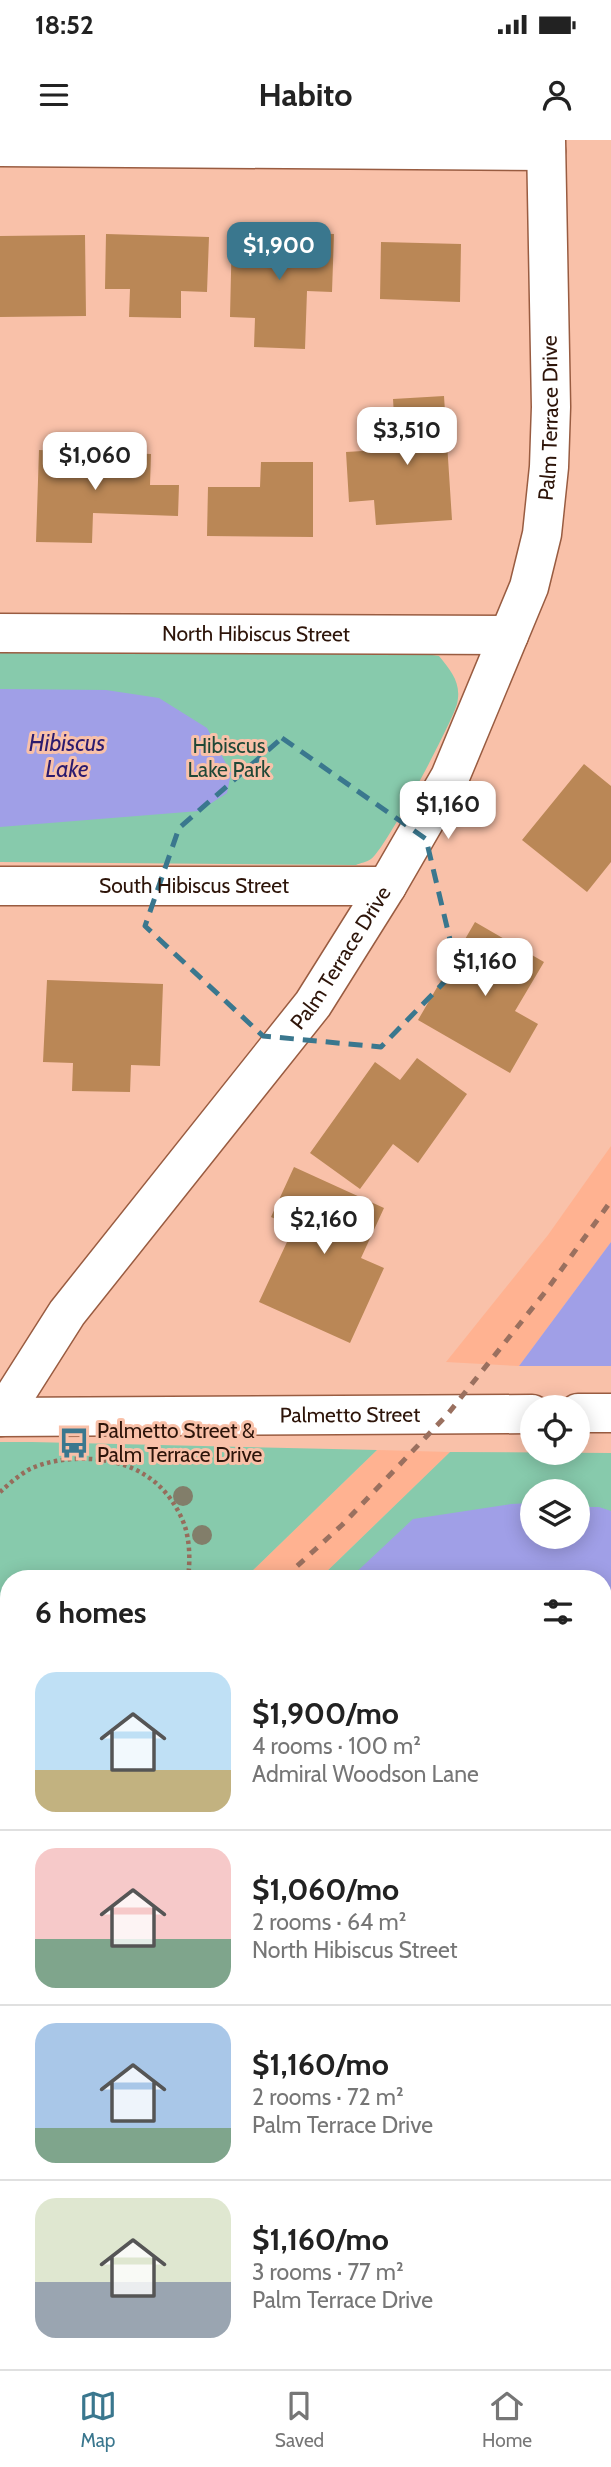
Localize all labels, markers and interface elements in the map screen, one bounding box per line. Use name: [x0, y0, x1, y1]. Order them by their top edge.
text: 18:52: [35, 9, 94, 41]
text: Habito: [258, 75, 353, 114]
icon: menu: [35, 76, 73, 114]
icon: person: [538, 76, 576, 114]
pin: $1,900: [222, 222, 336, 282]
text: $1,900: [243, 231, 315, 259]
street label: Palm Terrace Drive: [533, 335, 563, 502]
pin: $3,510: [350, 408, 464, 467]
text: $3,510: [373, 416, 441, 444]
pin: $1,060: [38, 432, 152, 492]
text: $1,060: [59, 441, 131, 469]
street label: North Hibiscus Street: [162, 621, 350, 646]
water label: Hibiscus Lake: [29, 729, 105, 783]
park label: Hibiscus Lake Park: [188, 733, 271, 782]
pin: $1,160: [391, 782, 505, 841]
text: $1,160: [416, 790, 480, 818]
street label: South Hibiscus Street: [99, 873, 289, 898]
street label: Palm Terrace Drive: [285, 881, 396, 1034]
pin: $1,160: [428, 938, 542, 998]
text: $1,160: [453, 947, 517, 975]
pin: $2,160: [267, 1196, 381, 1256]
text: $2,160: [290, 1205, 358, 1233]
map controls: [520, 1395, 590, 1549]
button: locate: [520, 1395, 590, 1465]
street label: Palmetto Street: [280, 1402, 420, 1427]
place label: Palmetto Street & Palm Terrace Drive: [97, 1418, 263, 1467]
bus stop icon: Palmetto Street & Palm Terrace Drive: [57, 1426, 91, 1460]
button: layers: [520, 1479, 590, 1549]
icon: filters: [539, 1593, 577, 1631]
text: 6 homes: [35, 1594, 146, 1631]
text: $1,900/mo: [252, 1695, 399, 1732]
icon: home: [91, 1700, 175, 1784]
text: 4 rooms · 100 m²: [252, 1732, 421, 1760]
text: Admiral Woodson Lane: [252, 1760, 479, 1788]
text: $1,060/mo: [252, 1871, 399, 1908]
icon: home: [91, 1876, 175, 1960]
text: 2 rooms · 64 m²: [252, 1908, 406, 1936]
text: North Hibiscus Street: [252, 1936, 458, 1964]
text: $1,160/mo: [252, 2046, 389, 2083]
icon: home: [91, 2051, 175, 2135]
text: 2 rooms · 72 m²: [252, 2083, 404, 2111]
text: Palm Terrace Drive: [252, 2111, 433, 2139]
text: $1,160/mo: [252, 2221, 389, 2258]
icon: home: [91, 2226, 175, 2310]
text: 3 rooms · 77 m²: [252, 2258, 404, 2286]
text: Palm Terrace Drive: [252, 2286, 433, 2314]
tab: Map: [79, 2387, 117, 2452]
tab: Saved: [275, 2387, 324, 2452]
tab: Home: [482, 2387, 532, 2452]

